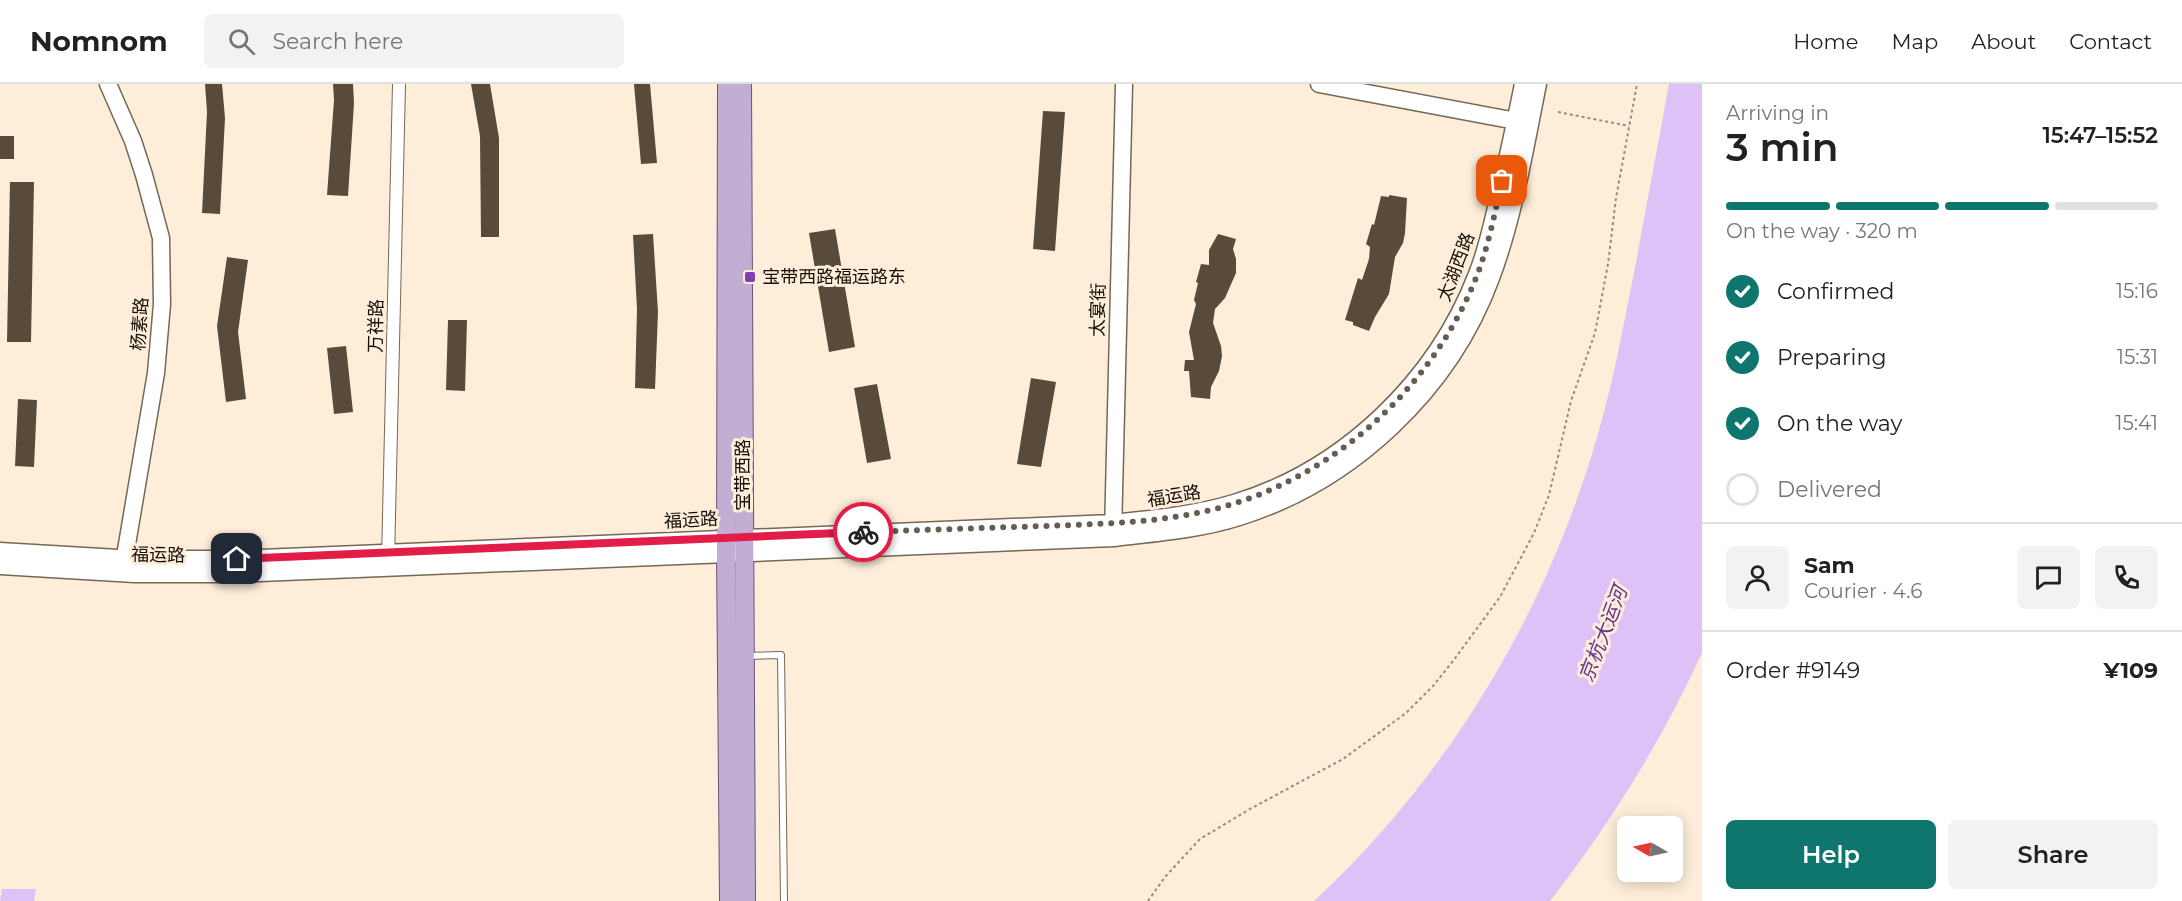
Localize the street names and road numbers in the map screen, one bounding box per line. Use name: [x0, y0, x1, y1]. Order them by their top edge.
street label: 太湖西路: [1433, 229, 1479, 305]
street label: 太宴街: [1087, 283, 1109, 337]
street label: 杨素路: [127, 296, 153, 352]
street label: 万祥路: [365, 299, 387, 353]
street label: 宝带西路: [732, 439, 754, 511]
street label: 福运路: [1146, 481, 1202, 511]
street label: 福运路: [663, 508, 719, 532]
street label: 福运路: [131, 544, 185, 566]

